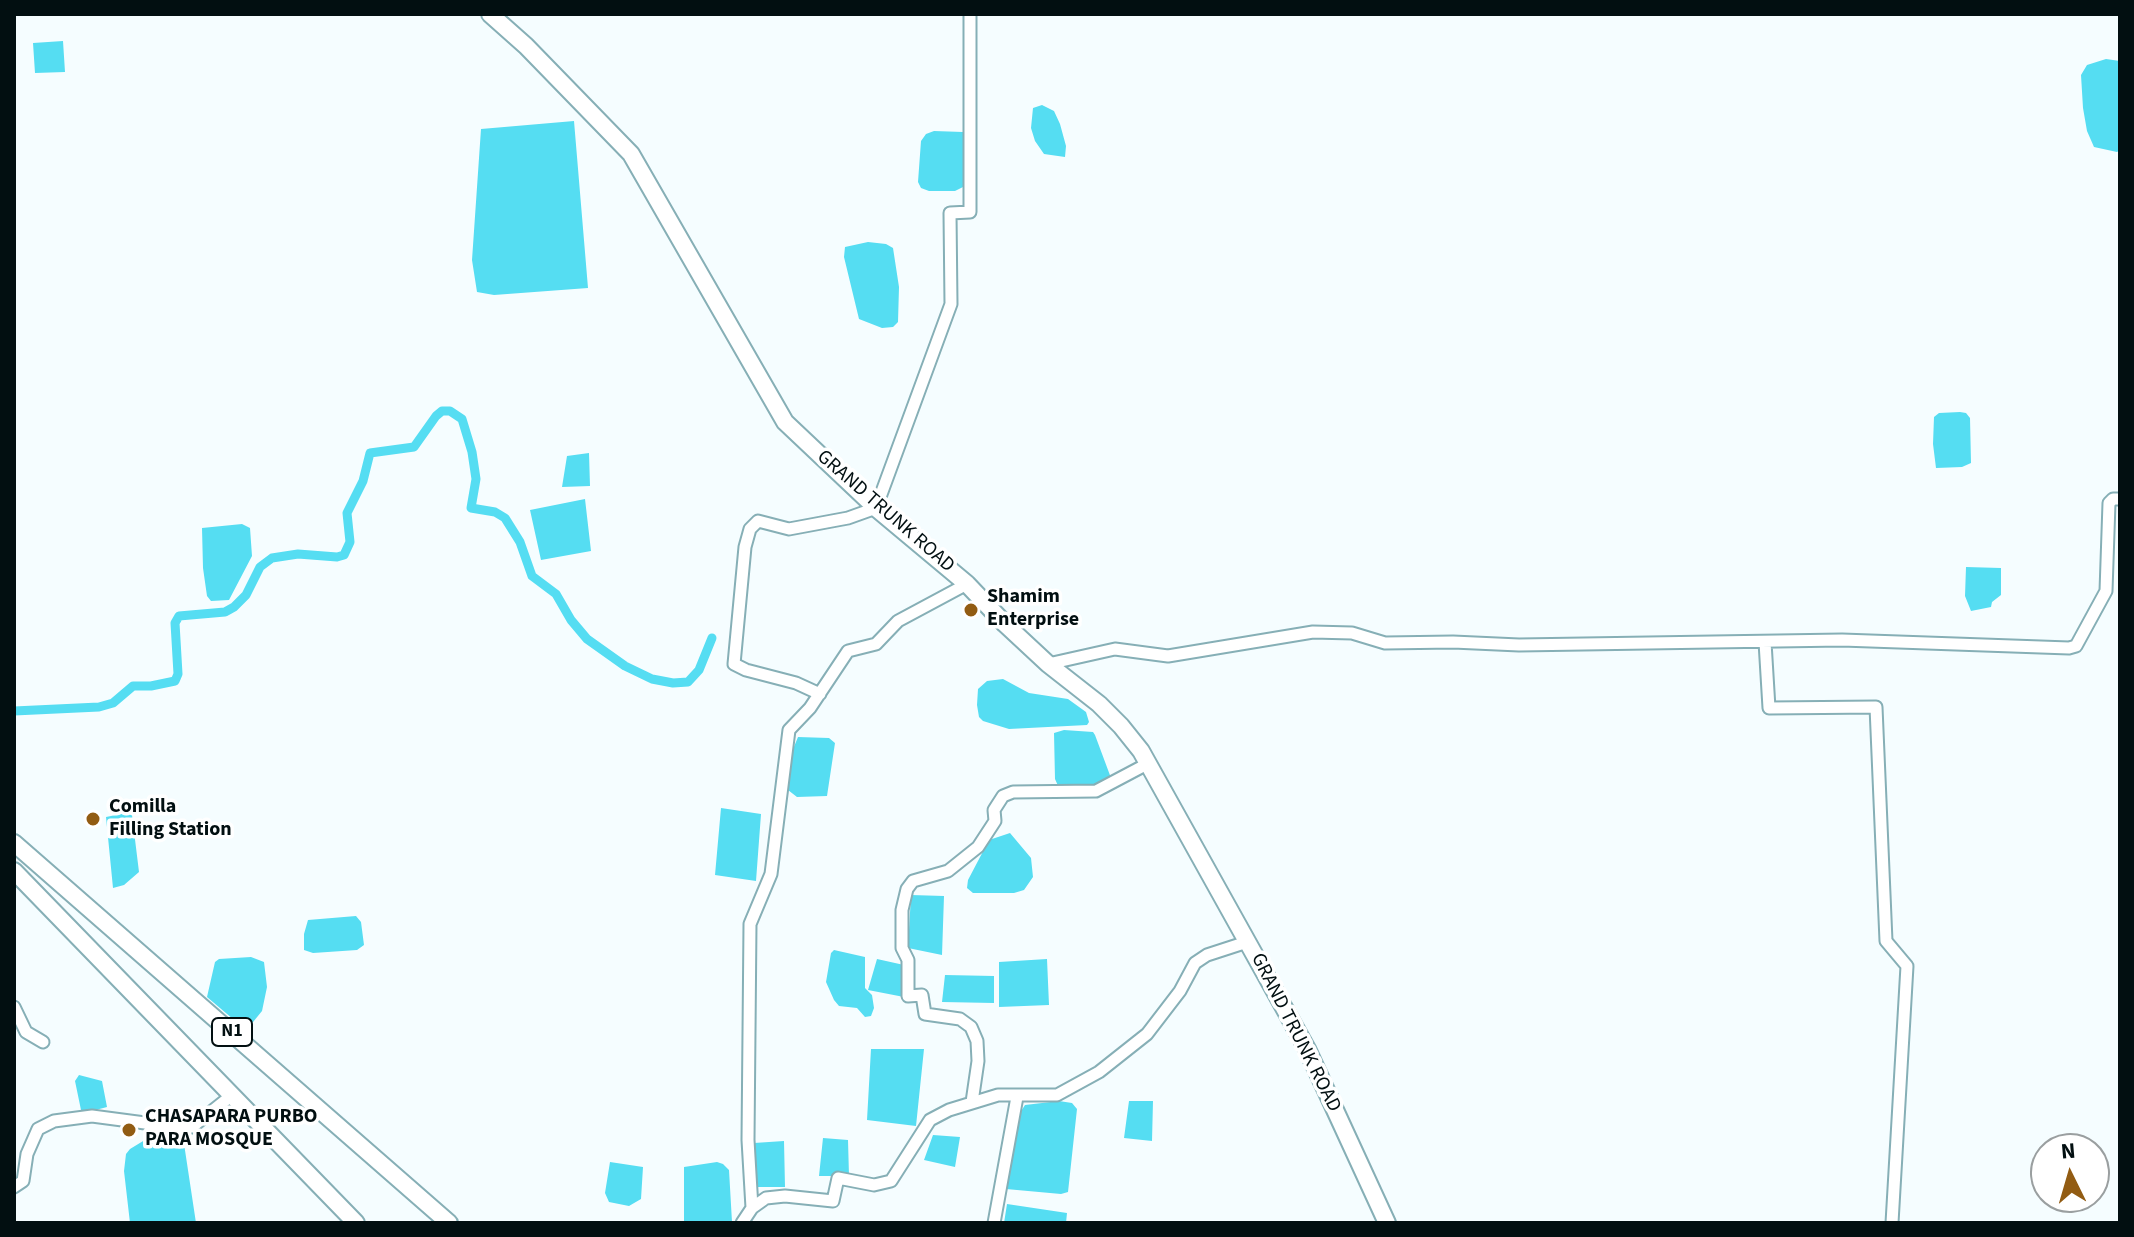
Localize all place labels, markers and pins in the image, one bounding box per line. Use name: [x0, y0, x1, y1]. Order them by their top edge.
place label: Shamim Enterprise: [987, 586, 1079, 633]
marker: Shamim Enterprise: [962, 601, 980, 619]
place label: Comilla Filling Station: [109, 796, 232, 843]
marker: Comilla Filling Station: [84, 810, 102, 828]
place label: CHASAPARA PURBO PARA MOSQUE: [145, 1106, 318, 1153]
marker: CHASAPARA PURBO PARA MOSQUE: [120, 1121, 138, 1139]

